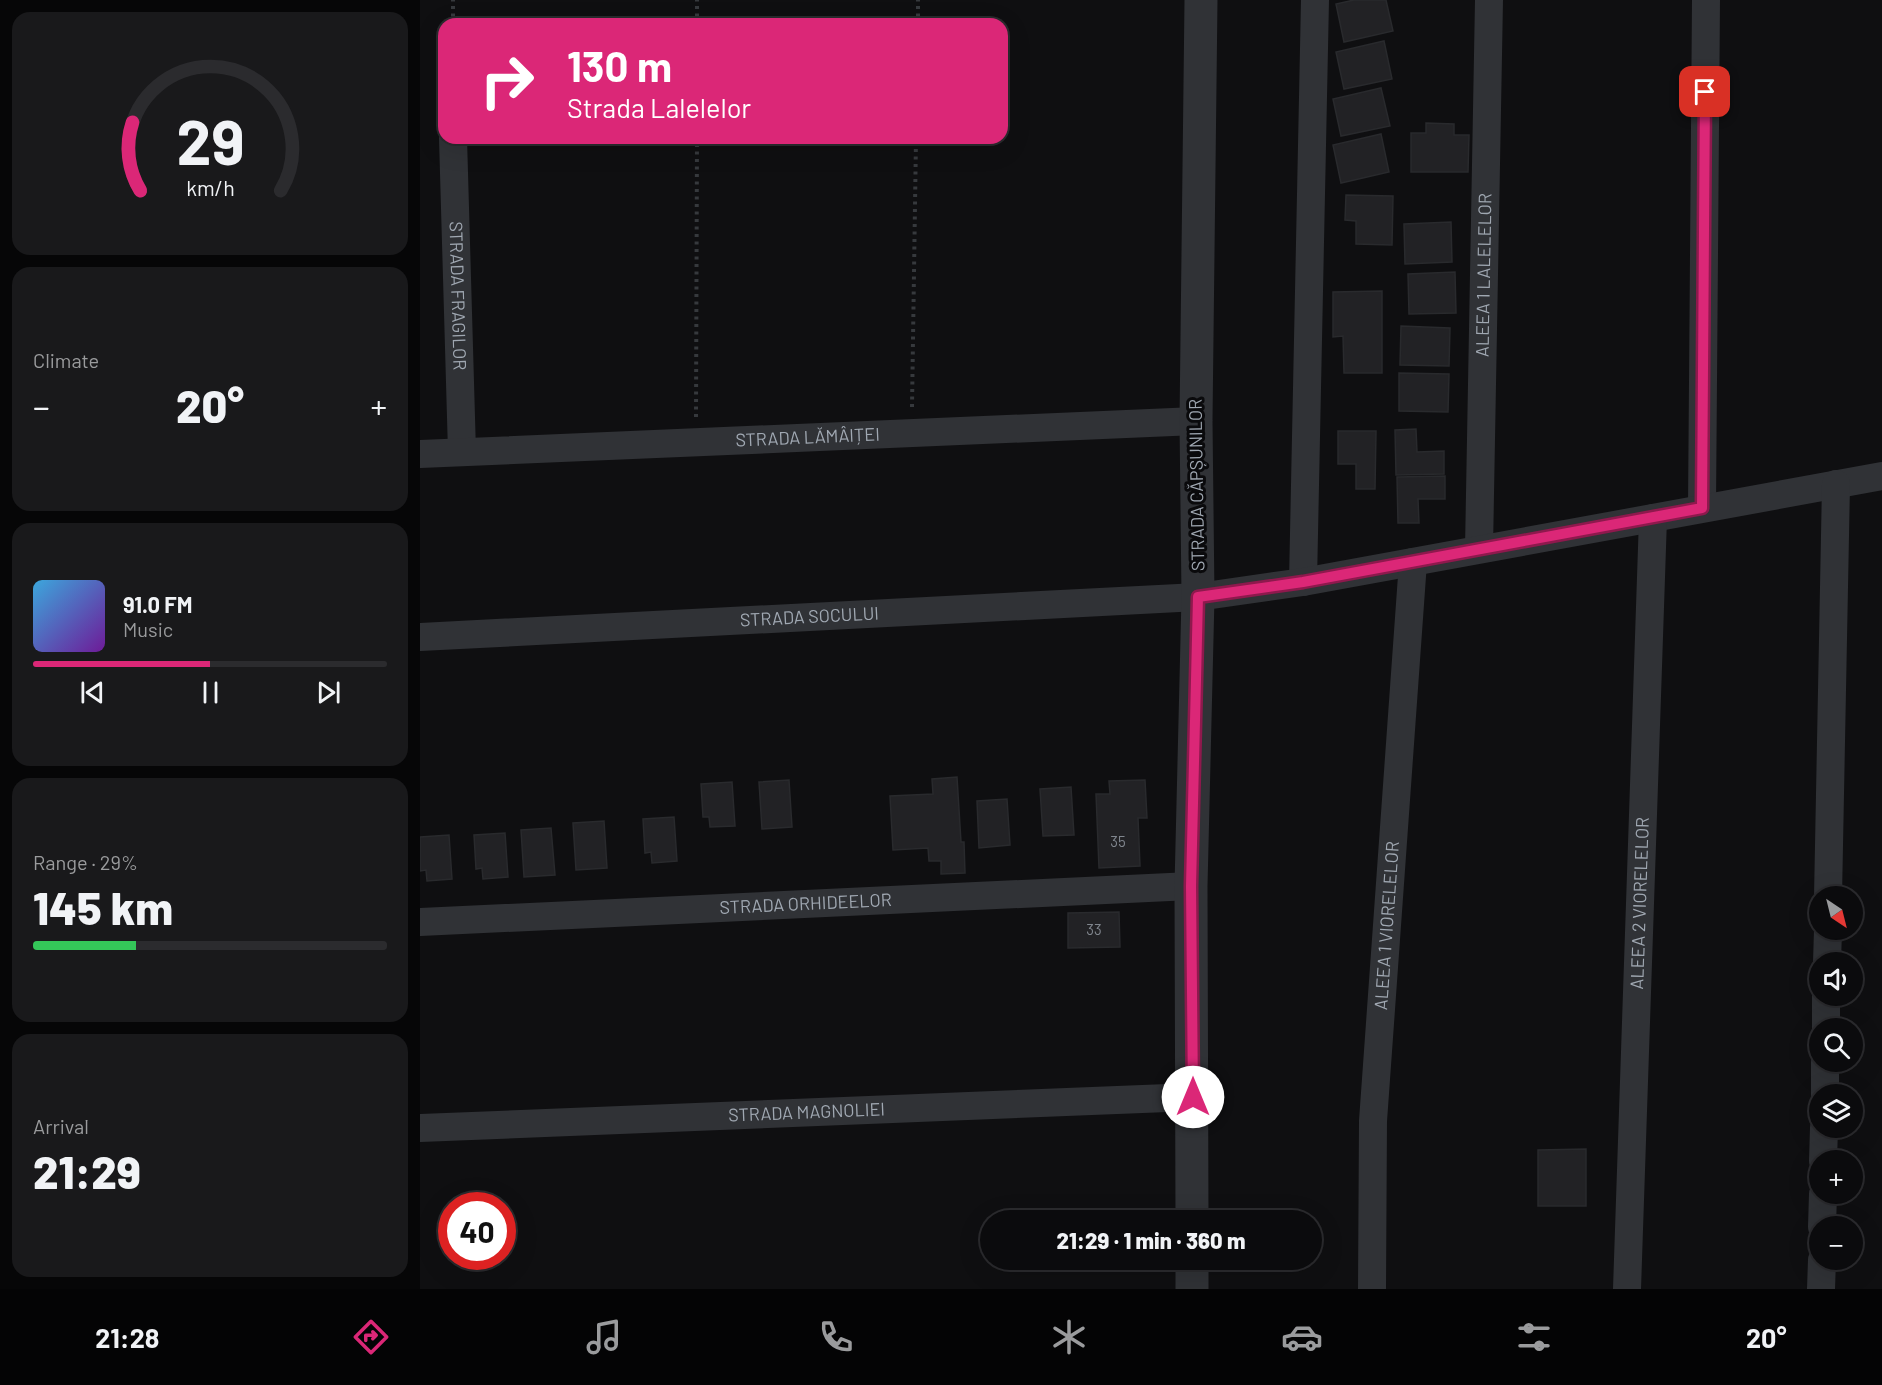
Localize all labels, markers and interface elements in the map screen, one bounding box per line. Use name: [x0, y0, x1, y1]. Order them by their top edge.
text: 130 m: [567, 40, 672, 90]
icon: right: [468, 42, 546, 120]
pin: [1679, 66, 1730, 117]
icon: arrive: [1688, 75, 1721, 108]
text: Strada Lalelelor: [567, 91, 751, 123]
text: 29: [176, 103, 244, 177]
text: km/h: [186, 175, 234, 200]
street label: ALEEA 1 LALELELOR: [1470, 193, 1495, 357]
street label: STRADA FRAGILOR: [445, 221, 472, 371]
text: Climate: [33, 348, 99, 372]
text: 20°: [176, 378, 244, 432]
text: −: [33, 386, 50, 426]
text: +: [371, 386, 387, 426]
street label: STRADA CĂPȘUNILOR: [1183, 399, 1209, 571]
street label: STRADA LĂMÂIȚEI: [735, 422, 880, 451]
text: 91.0 FM: [123, 591, 192, 617]
street label: STRADA SOCULUI: [739, 601, 880, 631]
text: Music: [123, 617, 173, 641]
icon: previous: [76, 676, 109, 709]
icon: pause: [194, 676, 227, 709]
icon: next: [312, 676, 345, 709]
street label: ALEEA 2 VIORELELOR: [1625, 817, 1653, 990]
house number: 35: [1110, 832, 1126, 850]
street label: ALEEA 1 VIORELELOR: [1369, 840, 1403, 1011]
text: Range · 29%: [33, 850, 138, 874]
text: 145 km: [33, 880, 173, 934]
north arrow: [1809, 886, 1863, 940]
map controls: [1809, 886, 1863, 1270]
street label: STRADA ORHIDEELOR: [719, 888, 892, 918]
house number: 33: [1086, 920, 1102, 938]
button: sound: [1809, 952, 1863, 1006]
button: search: [1809, 1018, 1863, 1072]
position arrow: [1161, 1065, 1225, 1129]
button: layers: [1809, 1084, 1863, 1138]
street label: STRADA MAGNOLIEI: [728, 1097, 885, 1126]
text: Arrival: [33, 1114, 89, 1138]
text: 21:29: [33, 1144, 141, 1198]
button: +: [1809, 1150, 1863, 1204]
speed limit sign: 40: [438, 1192, 516, 1270]
button: −: [1809, 1216, 1863, 1270]
text: 21:29 · 1 min · 360 m: [1057, 1227, 1245, 1253]
icon: directions: [350, 1316, 392, 1358]
icon: music: [583, 1316, 625, 1358]
icon: phone: [815, 1316, 857, 1358]
icon: climate: [1048, 1316, 1090, 1358]
icon: car: [1281, 1316, 1323, 1358]
icon: filters: [1513, 1316, 1555, 1358]
text: 21:28: [95, 1321, 159, 1353]
text: 20°: [1746, 1321, 1787, 1353]

